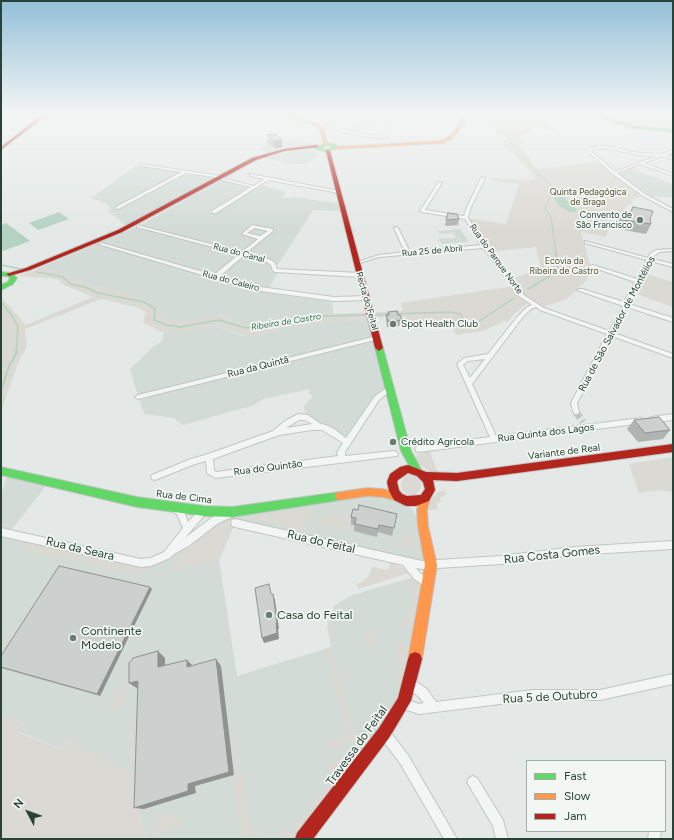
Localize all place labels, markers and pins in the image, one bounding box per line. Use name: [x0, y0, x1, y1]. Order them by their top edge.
place label: Convento de São Francisco: [576, 210, 632, 231]
marker: Convento de São Francisco: [635, 215, 645, 225]
place label: Spot Health Club: [401, 318, 478, 330]
marker: Spot Health Club: [388, 319, 398, 329]
place label: Crédito Agrícola: [401, 436, 474, 448]
marker: Crédito Agrícola: [388, 437, 398, 447]
place label: Casa do Feital: [277, 608, 352, 622]
marker: Casa do Feital: [264, 610, 274, 620]
place label: Continente Modelo: [81, 624, 142, 652]
marker: Continente Modelo: [68, 633, 78, 643]

